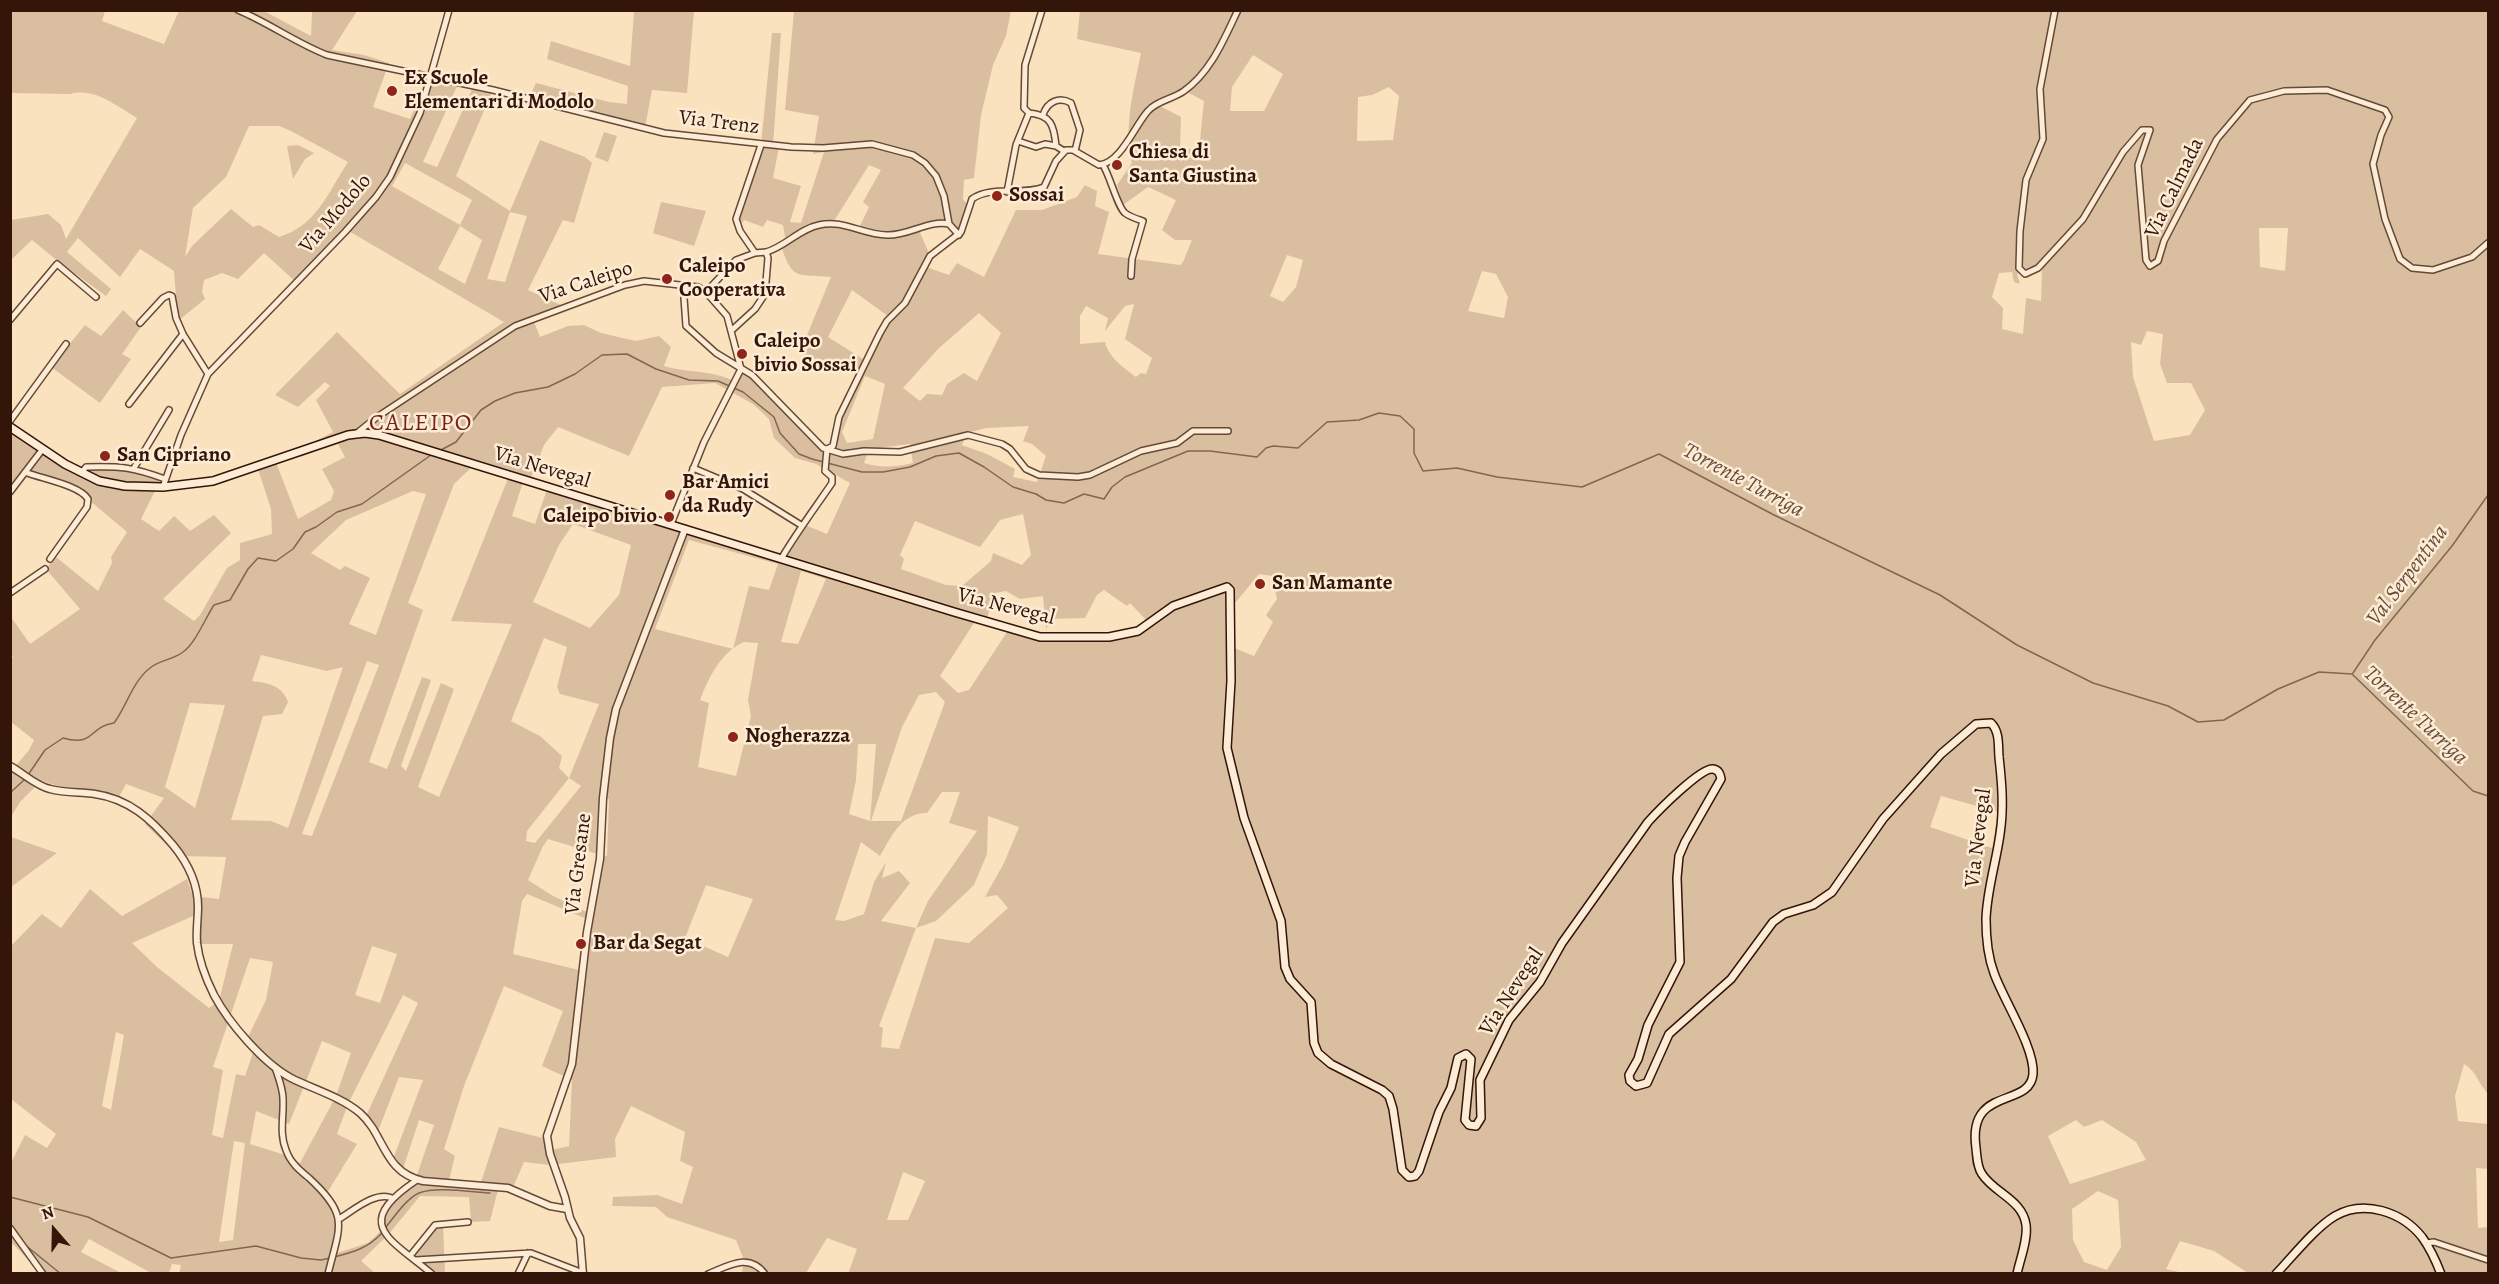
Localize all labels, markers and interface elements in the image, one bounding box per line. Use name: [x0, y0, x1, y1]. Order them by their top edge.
place label: Ex Scuole Elementari di Modolo: [404, 66, 594, 116]
marker: Ex Scuole Elementari di Modolo: [385, 84, 399, 98]
street label: Via Trenz: [677, 106, 761, 140]
street label: Via Calmada: [2140, 134, 2210, 242]
place label: Chiesa di Santa Giustina: [1129, 140, 1257, 190]
marker: Chiesa di Santa Giustina: [1110, 158, 1124, 172]
street label: Via Modolo: [295, 169, 377, 259]
place label: Sossai: [1009, 183, 1064, 209]
marker: Sossai: [990, 189, 1004, 203]
place label: Caleipo Cooperativa: [679, 254, 786, 304]
street label: Via Caleipo: [536, 256, 636, 310]
marker: Caleipo Cooperativa: [660, 272, 674, 286]
place label: Caleipo bivio Sossai: [754, 329, 857, 379]
marker: Caleipo bivio Sossai: [735, 347, 749, 361]
district label: CALEIPO: [369, 410, 473, 438]
water label: Torrente Turriga: [1678, 438, 1808, 524]
street label: Via Nevegal: [491, 441, 593, 495]
place label: San Cipriano: [117, 443, 231, 469]
marker: San Cipriano: [98, 449, 112, 463]
place label: Bar Amici da Rudy: [682, 470, 769, 520]
marker: Bar Amici da Rudy: [663, 488, 677, 502]
place label: Caleipo bivio: [543, 504, 657, 530]
marker: Caleipo bivio: [662, 510, 676, 524]
water label: Val Serpentina: [2362, 521, 2454, 631]
place label: San Mamante: [1272, 571, 1392, 597]
marker: San Mamante: [1253, 577, 1267, 591]
street label: Via Nevegal: [955, 583, 1057, 631]
water label: Torrente Turriga: [2357, 661, 2473, 771]
place label: Nogherazza: [745, 724, 850, 750]
marker: Nogherazza: [726, 730, 740, 744]
street label: Via Nevegal: [1960, 787, 1998, 889]
street label: Via Gresane: [560, 812, 598, 916]
place label: Bar da Segat: [593, 931, 702, 957]
marker: Bar da Segat: [574, 937, 588, 951]
street label: Via Nevegal: [1474, 944, 1550, 1040]
north arrow: [24, 1200, 84, 1260]
text: N: [39, 1201, 57, 1225]

